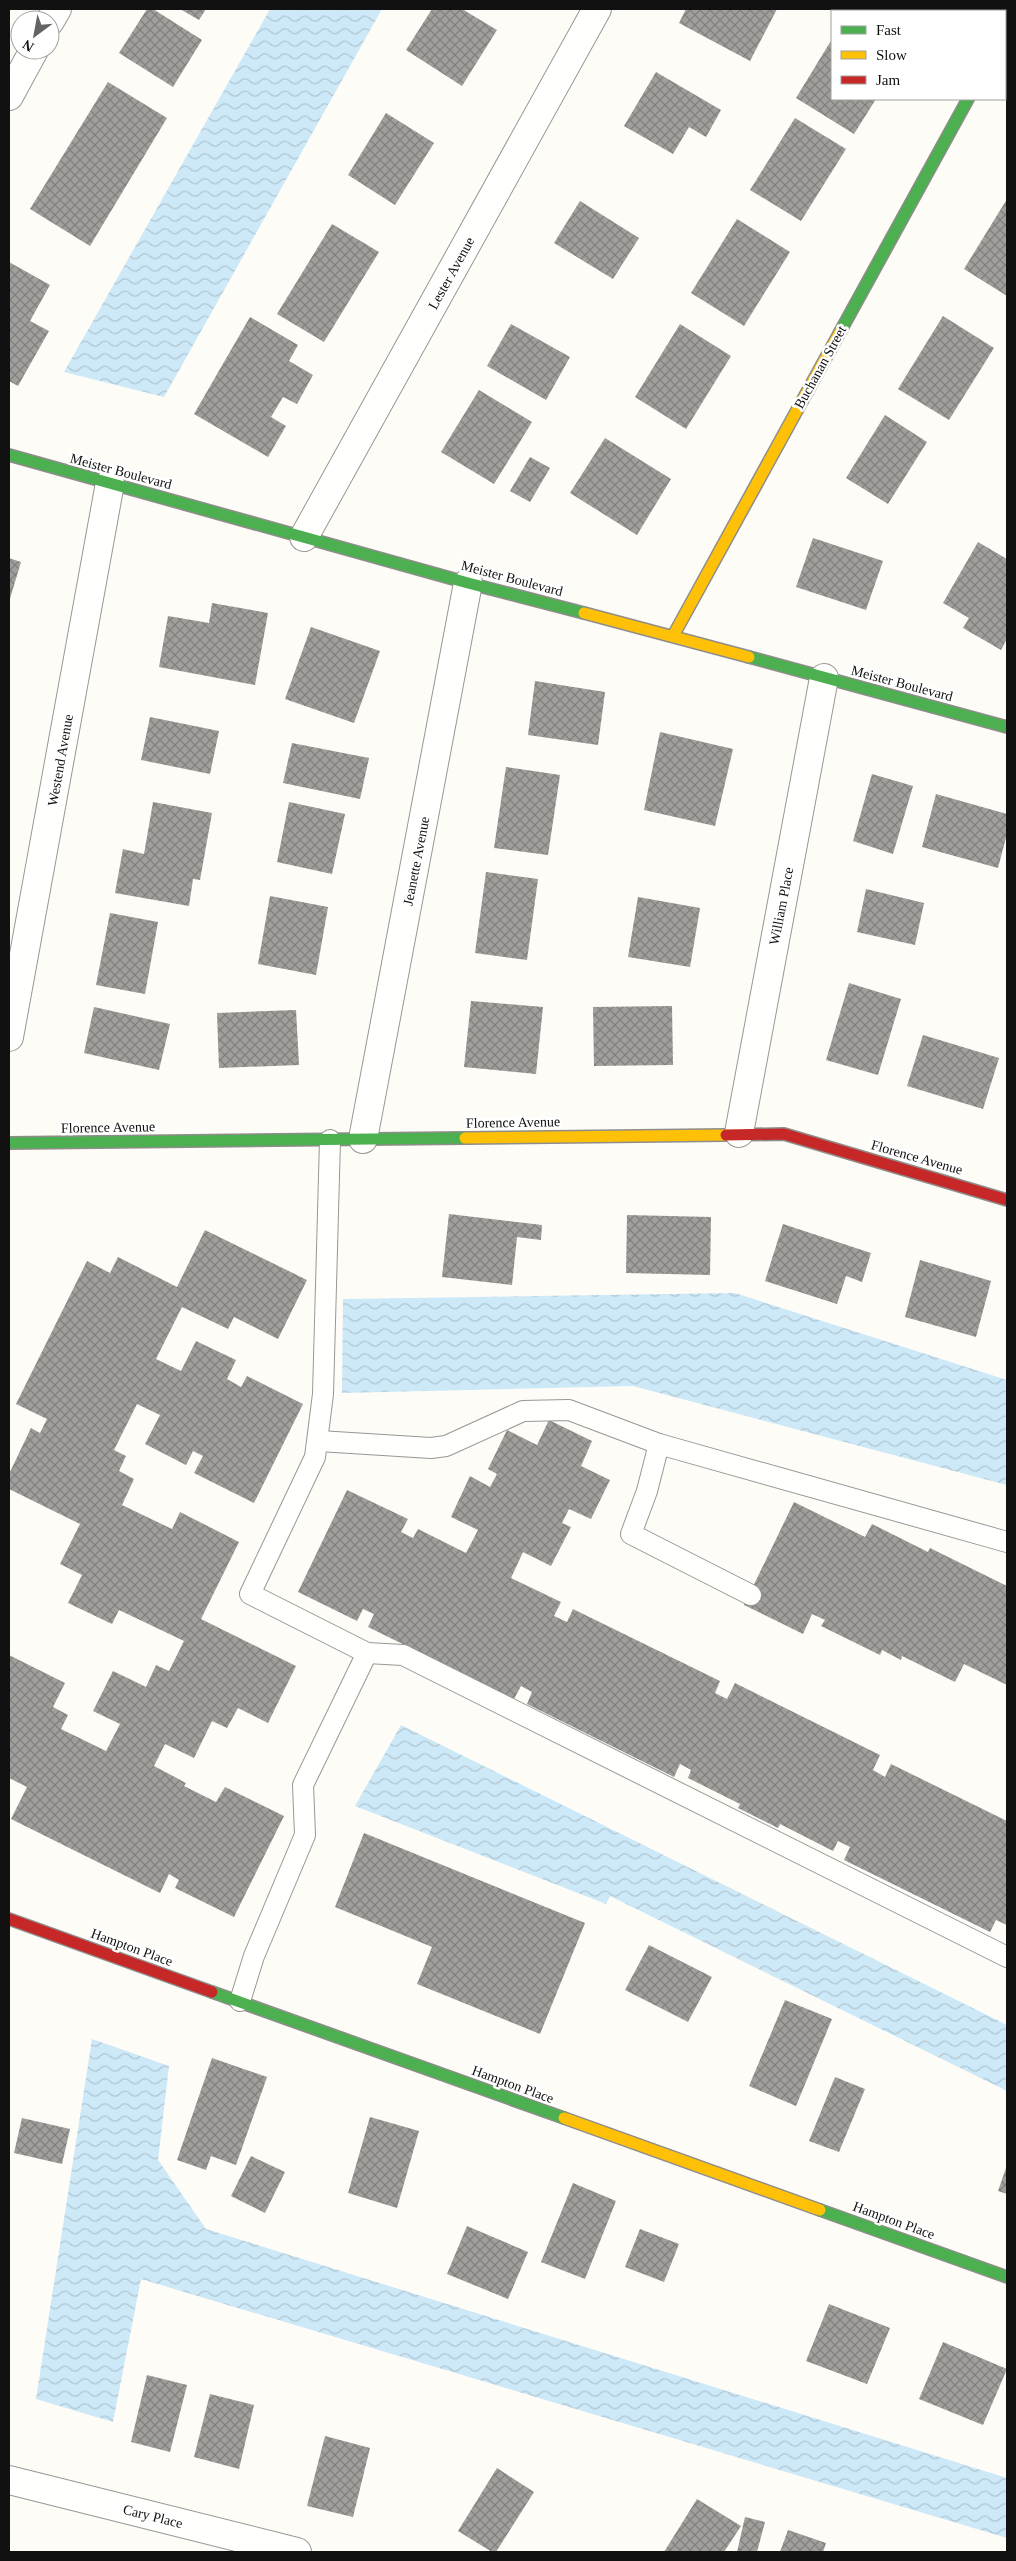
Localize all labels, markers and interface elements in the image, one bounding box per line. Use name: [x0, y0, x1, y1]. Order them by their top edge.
north arrow: [10, 10, 60, 60]
legend: [831, 10, 1006, 100]
text: Fast: [876, 22, 902, 38]
text: N: [20, 37, 37, 55]
text: Slow: [876, 47, 907, 63]
text: Jam: [876, 72, 900, 88]
street label: Lester Avenue: [425, 235, 477, 312]
street label: Buchanan Street: [792, 323, 849, 411]
street label: Meister Boulevard: [68, 451, 173, 492]
street label: Meister Boulevard: [459, 558, 564, 599]
street label: Meister Boulevard: [849, 663, 954, 704]
street label: Westend Avenue: [45, 713, 76, 807]
street label: Jeanette Avenue: [401, 815, 432, 907]
street label: William Place: [767, 866, 796, 946]
street label: Florence Avenue: [466, 1114, 560, 1131]
street label: Florence Avenue: [61, 1119, 155, 1136]
street label: Florence Avenue: [870, 1137, 964, 1178]
street label: Hampton Place: [89, 1926, 175, 1969]
street label: Hampton Place: [470, 2063, 556, 2106]
street label: Hampton Place: [851, 2199, 937, 2242]
street label: Cary Place: [121, 2502, 184, 2531]

